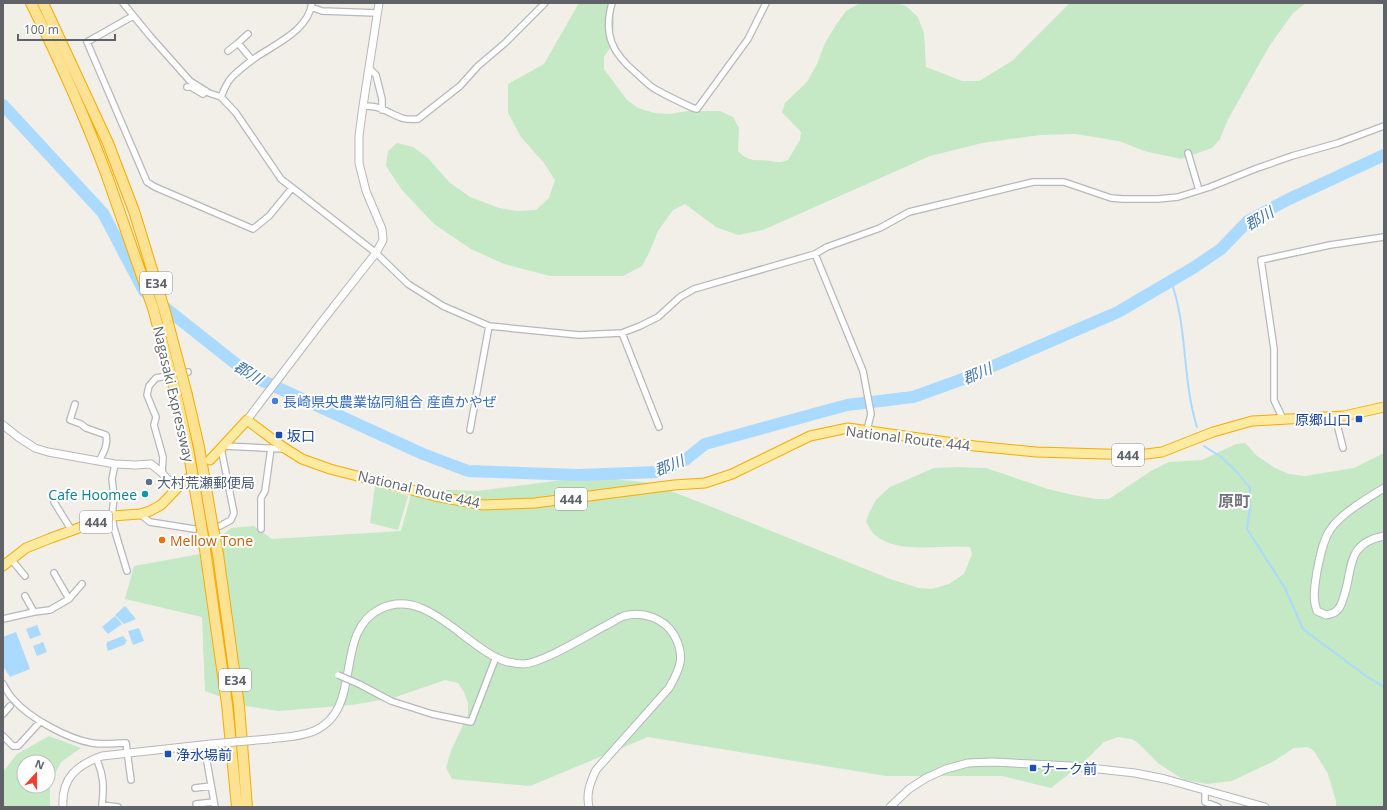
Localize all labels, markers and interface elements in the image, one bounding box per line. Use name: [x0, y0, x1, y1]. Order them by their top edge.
scale bar: [18, 16, 115, 42]
text: 100 m: [24, 21, 59, 38]
water label: 郡川: [1241, 201, 1279, 234]
road number: E34: [140, 272, 172, 294]
street label: Nagasaki Expressway: [149, 324, 199, 465]
water label: 郡川: [231, 356, 269, 389]
water label: 郡川: [959, 357, 997, 388]
place label: 長崎県央農業協同組合 産直かやぜ: [283, 392, 497, 411]
marker: 長崎県央農業協同組合 産直かやぜ: [270, 396, 280, 406]
place label: 原郷山口: [1295, 410, 1351, 429]
marker: 原郷山口: [1354, 414, 1364, 424]
street label: National Route 444: [845, 421, 971, 455]
place label: 坂口: [287, 426, 315, 445]
marker: 坂口: [274, 430, 284, 440]
road number: 444: [1112, 444, 1144, 466]
water label: 郡川: [651, 449, 689, 480]
street label: National Route 444: [356, 466, 482, 512]
place label: 大村荒瀬郵便局: [157, 473, 255, 492]
marker: 大村荒瀬郵便局: [144, 477, 154, 487]
place label: Cafe Hoomee: [48, 485, 137, 504]
road number: 444: [555, 488, 587, 510]
marker: Cafe Hoomee: [140, 489, 150, 499]
district label: 原町: [1218, 490, 1250, 512]
road number: 444: [80, 511, 112, 533]
place label: Mellow Tone: [170, 531, 253, 550]
marker: Mellow Tone: [157, 535, 167, 545]
road number: E34: [219, 669, 251, 691]
place label: 浄水場前: [176, 745, 232, 764]
marker: 浄水場前: [163, 749, 173, 759]
north arrow: [16, 754, 56, 794]
text: N: [33, 756, 47, 773]
place label: ナーク前: [1041, 759, 1097, 778]
marker: ナーク前: [1028, 763, 1038, 773]

